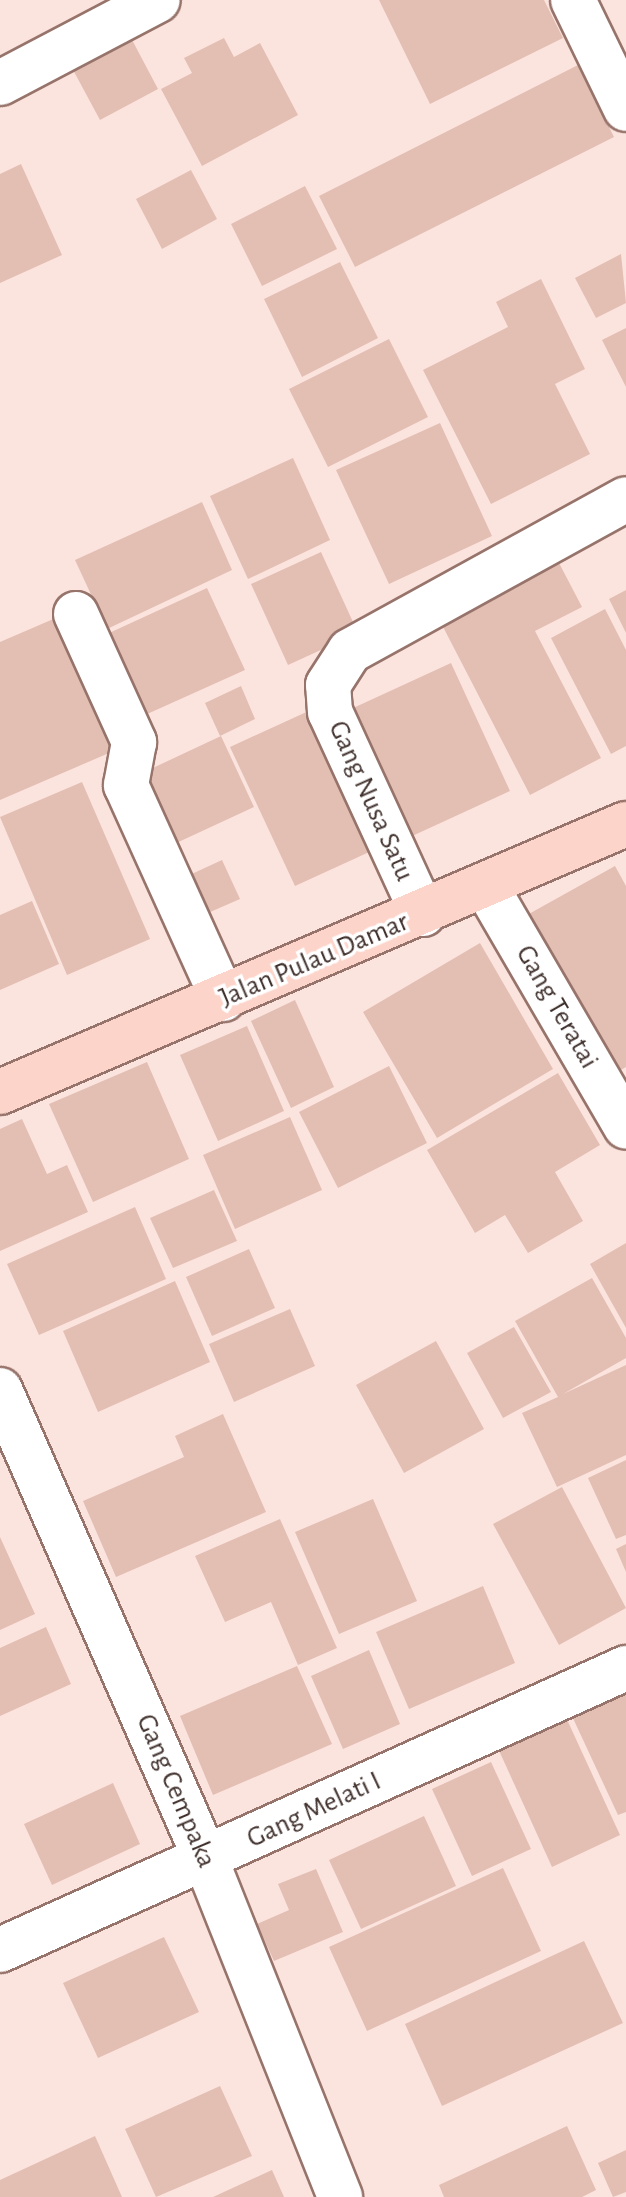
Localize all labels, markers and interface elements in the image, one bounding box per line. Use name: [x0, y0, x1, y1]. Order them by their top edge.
street label: Gang Nusa Satu: [321, 716, 421, 886]
street label: Jalan Pulau Damar: [215, 905, 413, 1015]
street label: Gang Teratai: [508, 939, 606, 1075]
street label: Gang Cempaka: [129, 1709, 223, 1873]
street label: Gang Melati I: [242, 1764, 386, 1856]

